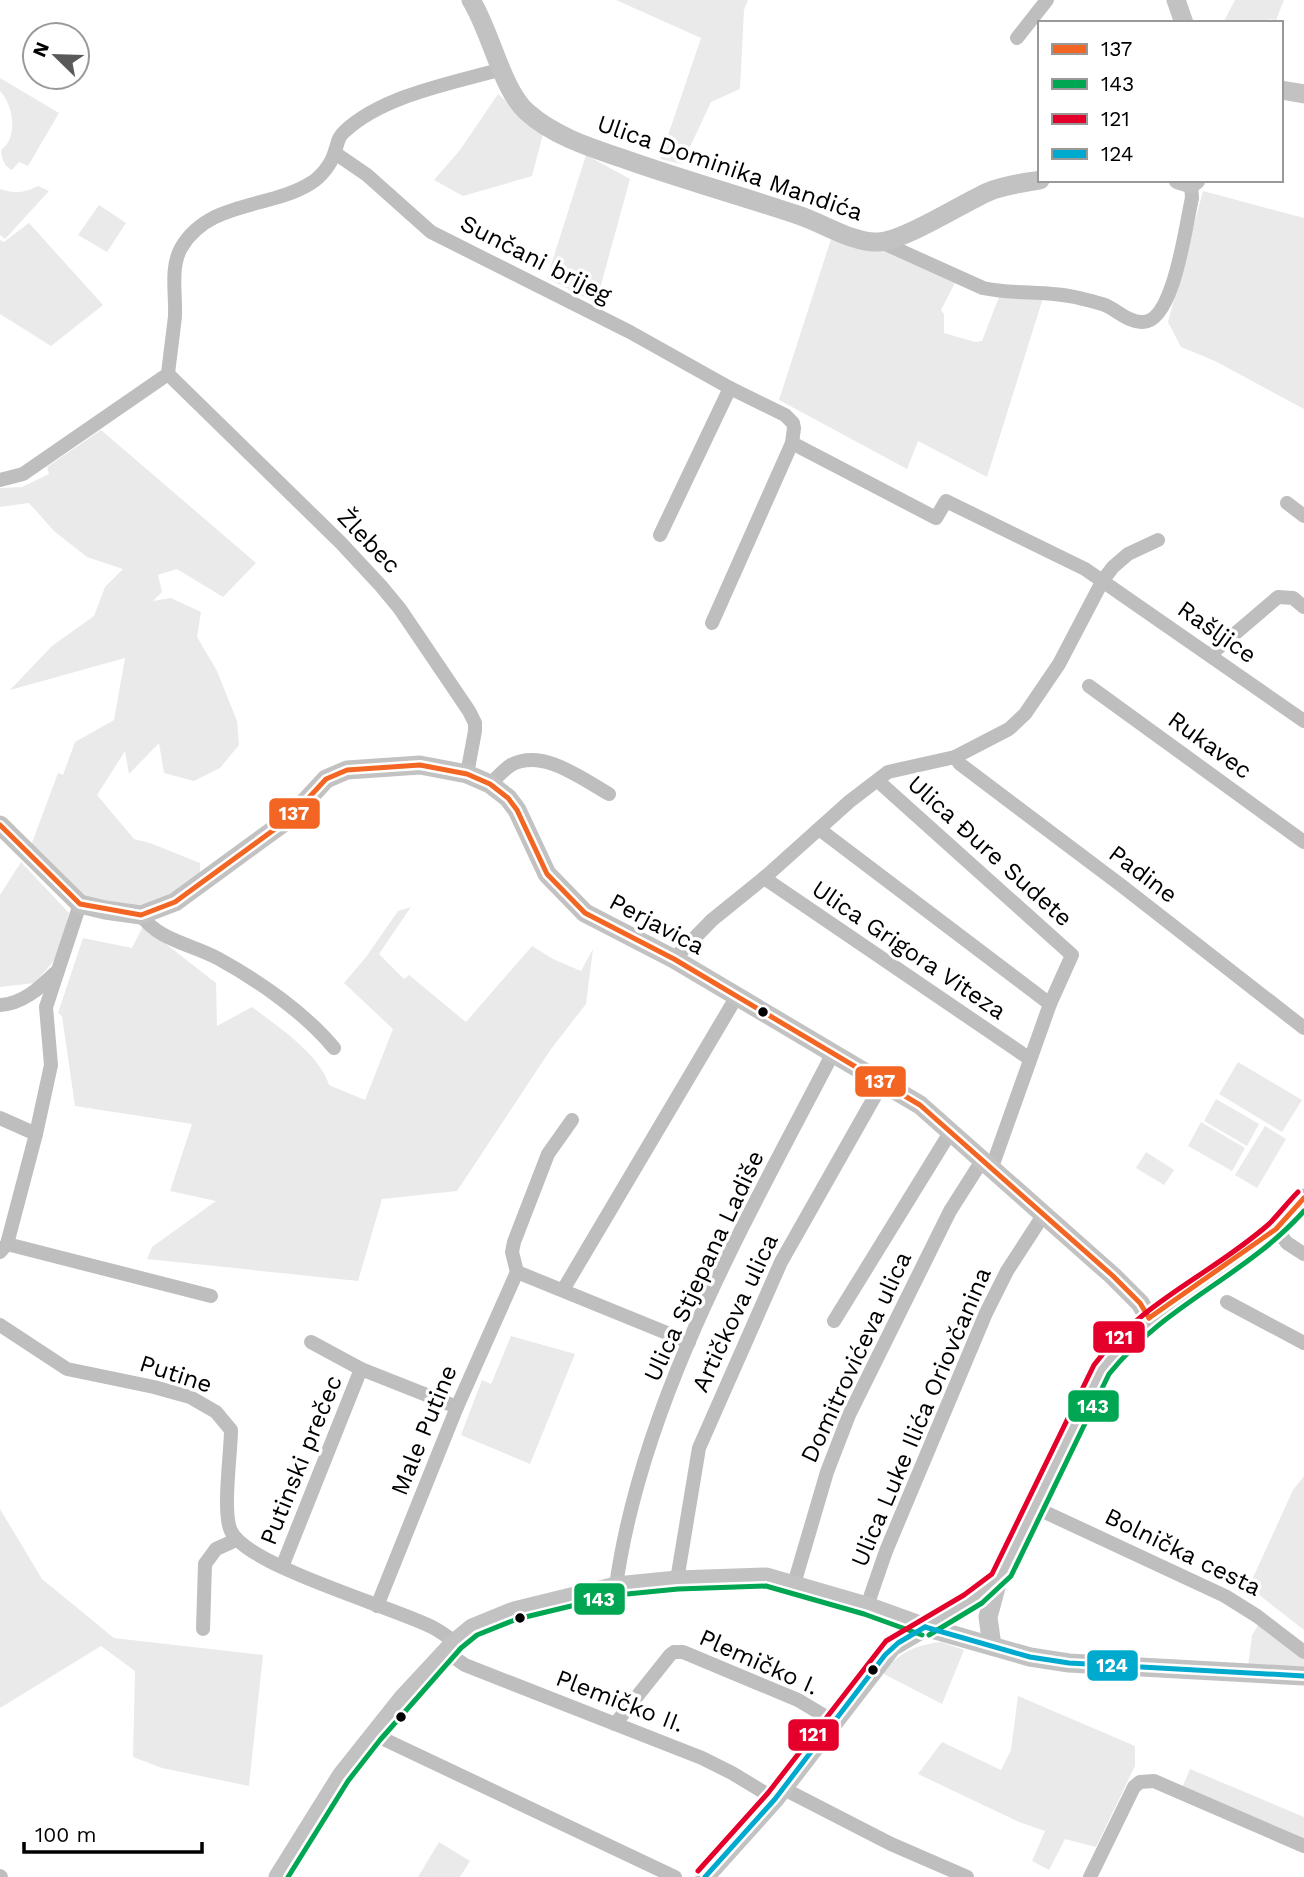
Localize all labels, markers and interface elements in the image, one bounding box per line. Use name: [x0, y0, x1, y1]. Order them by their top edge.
north arrow: [21, 21, 91, 91]
legend: [1038, 21, 1283, 182]
text: 137: [1101, 36, 1133, 61]
text: N: [27, 39, 54, 61]
text: 143: [1101, 71, 1134, 96]
text: 121: [1101, 106, 1130, 131]
street label: Ulica Dominika Mandića: [593, 109, 867, 227]
text: 124: [1101, 141, 1134, 166]
street label: Sunčani brijeg: [456, 209, 616, 309]
street label: Žlebec: [332, 503, 406, 579]
street label: Rašljice: [1172, 595, 1262, 669]
street label: Rukavec: [1163, 705, 1257, 785]
street label: Ulica Đure Sudete: [902, 770, 1078, 932]
line badge: 137: [268, 797, 321, 830]
text: 137: [279, 802, 309, 825]
street label: Padine: [1103, 839, 1183, 909]
street label: Ulica Grigora Viteza: [807, 875, 1011, 1025]
street label: Perjavica: [605, 887, 709, 961]
unlabelled marker: [756, 1005, 770, 1019]
line badge: 137: [854, 1065, 907, 1098]
text: 137: [865, 1070, 895, 1093]
street label: Ulica Stjepana Ladiše: [638, 1146, 770, 1386]
street label: Artičkova ulica: [686, 1229, 784, 1397]
street label: Domitrovićeva ulica: [795, 1247, 917, 1467]
street label: Ulica Luke Ilića Oriovčanina: [845, 1263, 997, 1571]
line badge: 121: [1092, 1320, 1146, 1354]
text: 121: [1105, 1326, 1133, 1349]
street label: Putine: [136, 1349, 216, 1399]
street label: Male Putine: [385, 1361, 463, 1499]
street label: Putinski prečec: [254, 1371, 348, 1549]
line badge: 143: [1067, 1389, 1120, 1423]
text: 143: [1077, 1395, 1109, 1418]
street label: Bolnička cesta: [1100, 1502, 1266, 1602]
line badge: 143: [573, 1582, 626, 1616]
text: 143: [583, 1588, 615, 1611]
unlabelled marker: [513, 1611, 527, 1625]
street label: Plemičko I.: [695, 1623, 823, 1701]
line badge: 124: [1086, 1649, 1139, 1682]
text: 124: [1096, 1654, 1128, 1677]
unlabelled marker: [866, 1663, 880, 1677]
street label: Plemičko II.: [552, 1664, 688, 1738]
unlabelled marker: [394, 1710, 408, 1724]
line badge: 121: [787, 1718, 840, 1752]
text: 121: [799, 1723, 827, 1746]
scale bar: [24, 1811, 203, 1855]
text: 100 m: [35, 1822, 97, 1847]

